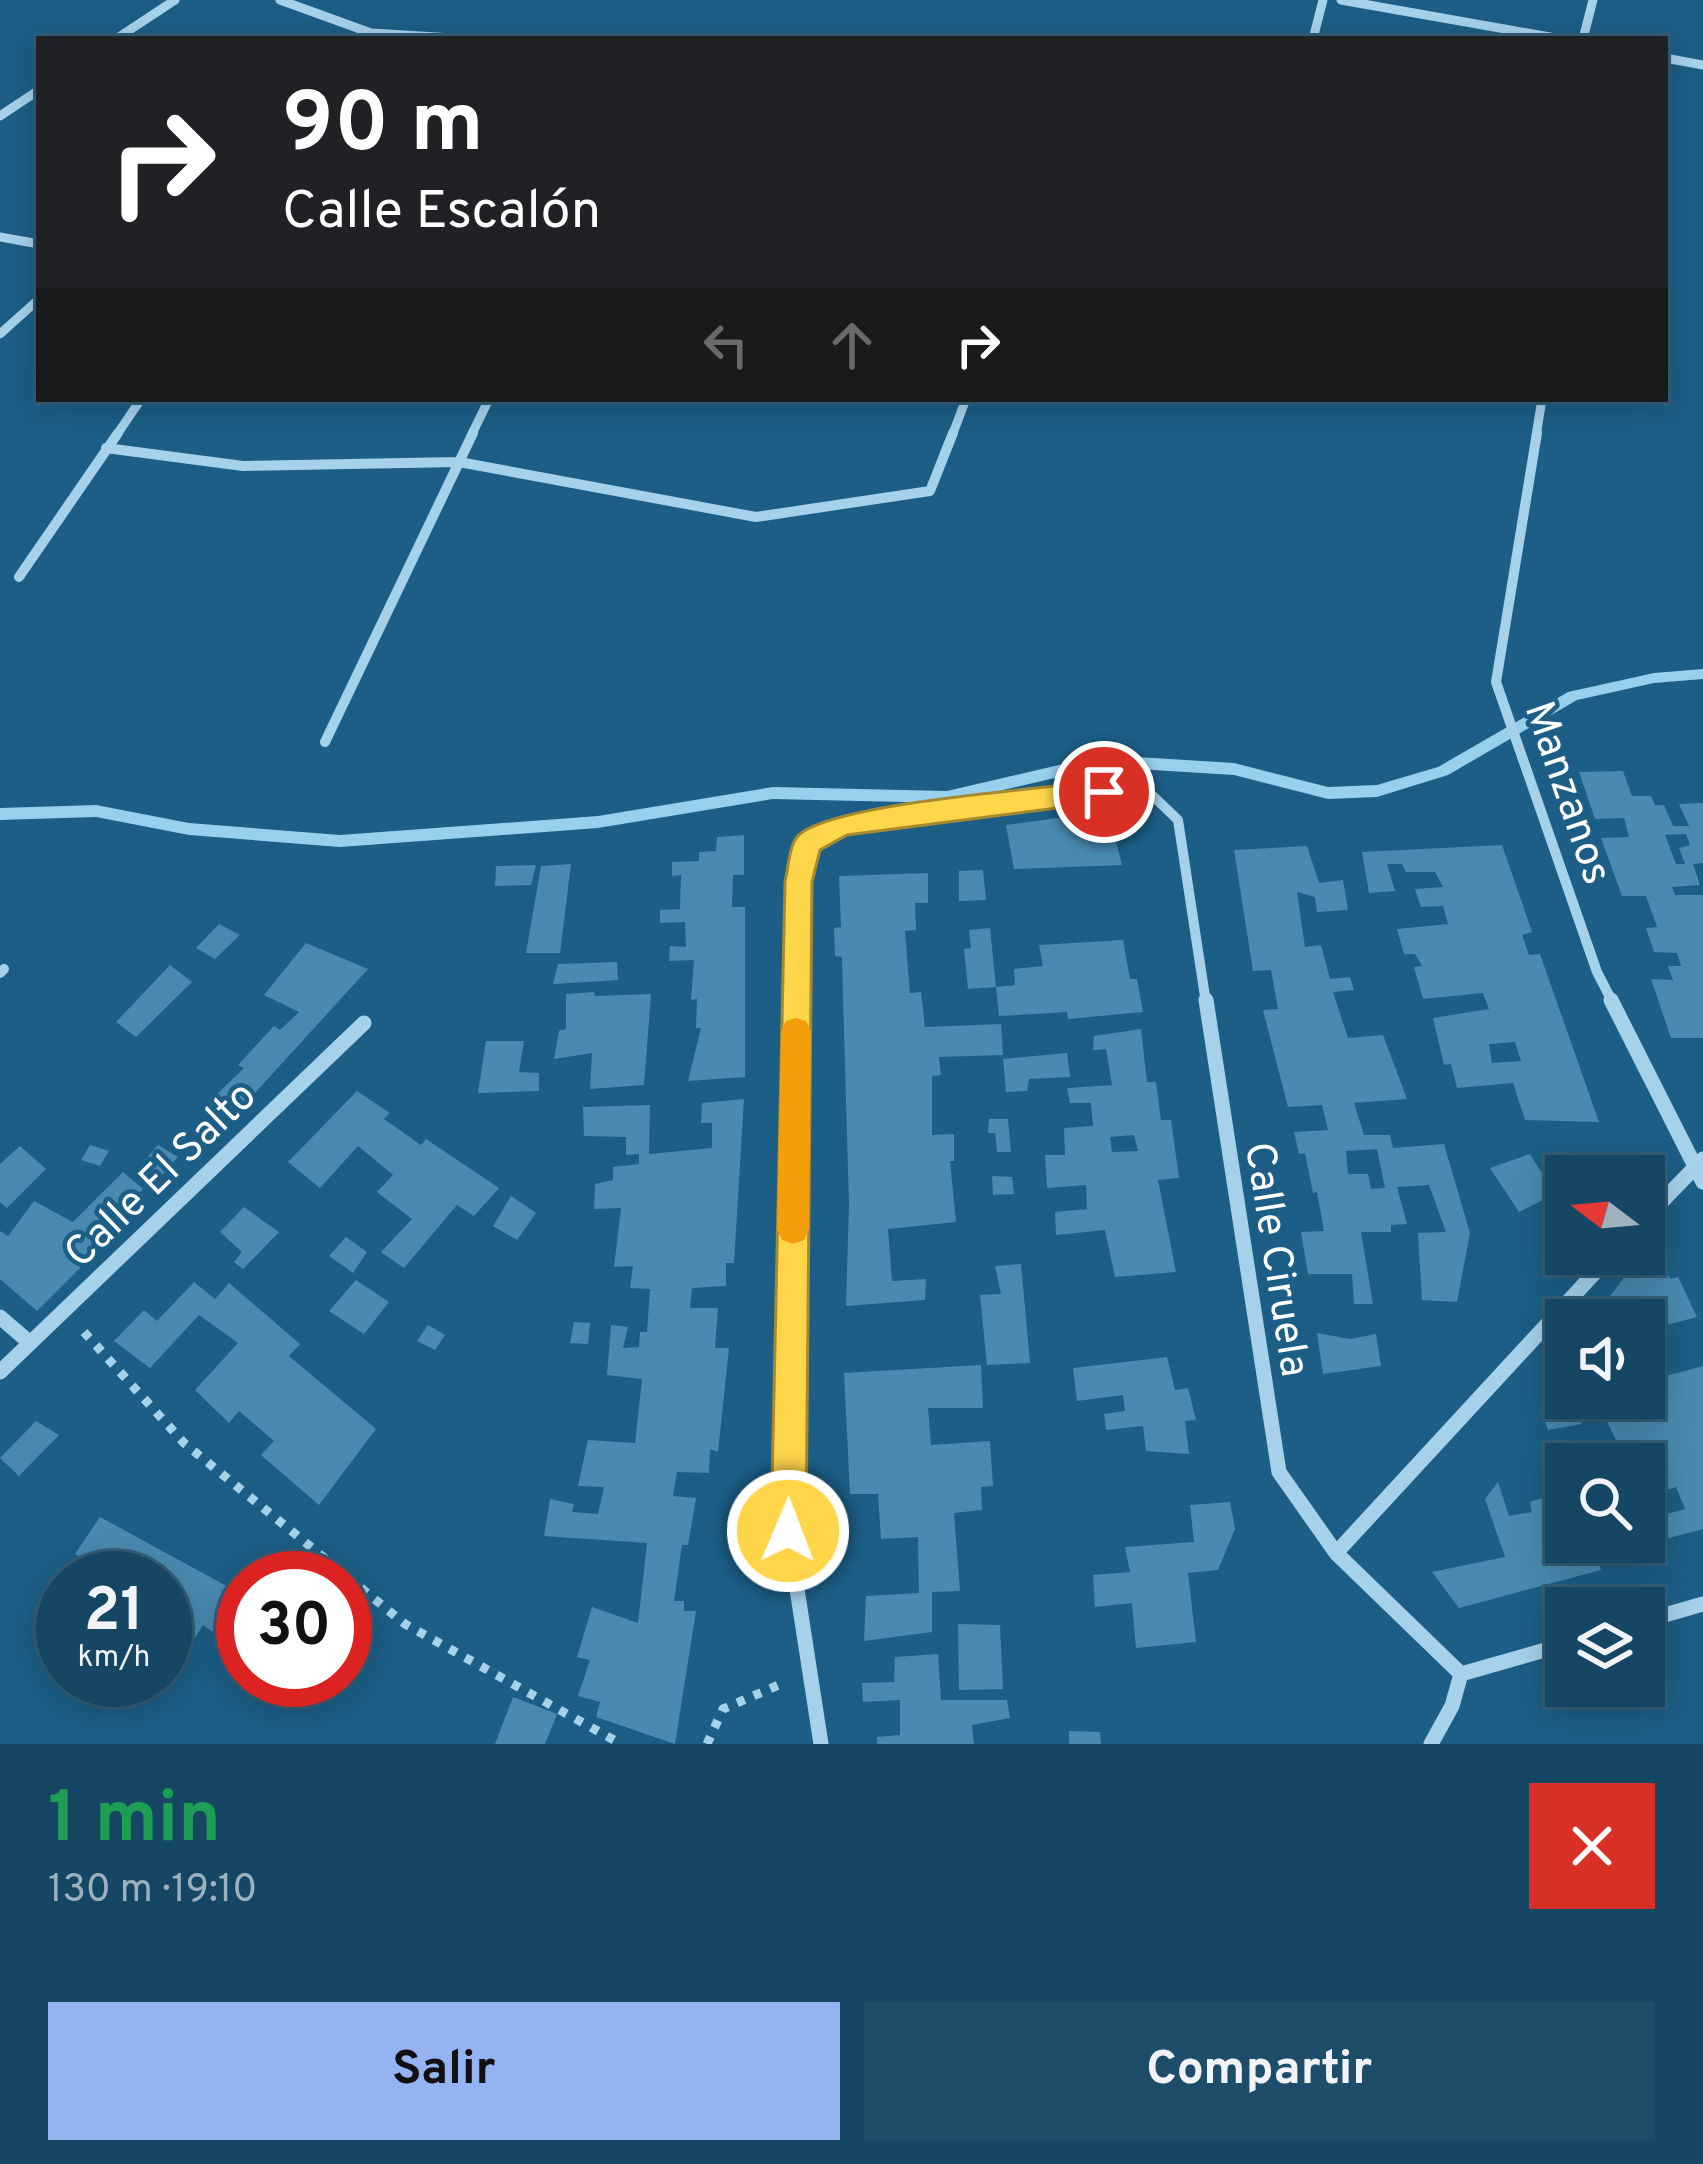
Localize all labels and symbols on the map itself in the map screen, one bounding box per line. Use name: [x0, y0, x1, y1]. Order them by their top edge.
street label: Manzanos: [1510, 695, 1622, 892]
pin: [1053, 741, 1155, 843]
street label: Calle El Salto: [55, 1071, 269, 1281]
street label: Calle Ciruela: [1230, 1139, 1319, 1381]
north arrow: [1545, 1155, 1665, 1275]
position arrow: [725, 1468, 851, 1594]
speed limit sign: 30: [216, 1551, 372, 1707]

